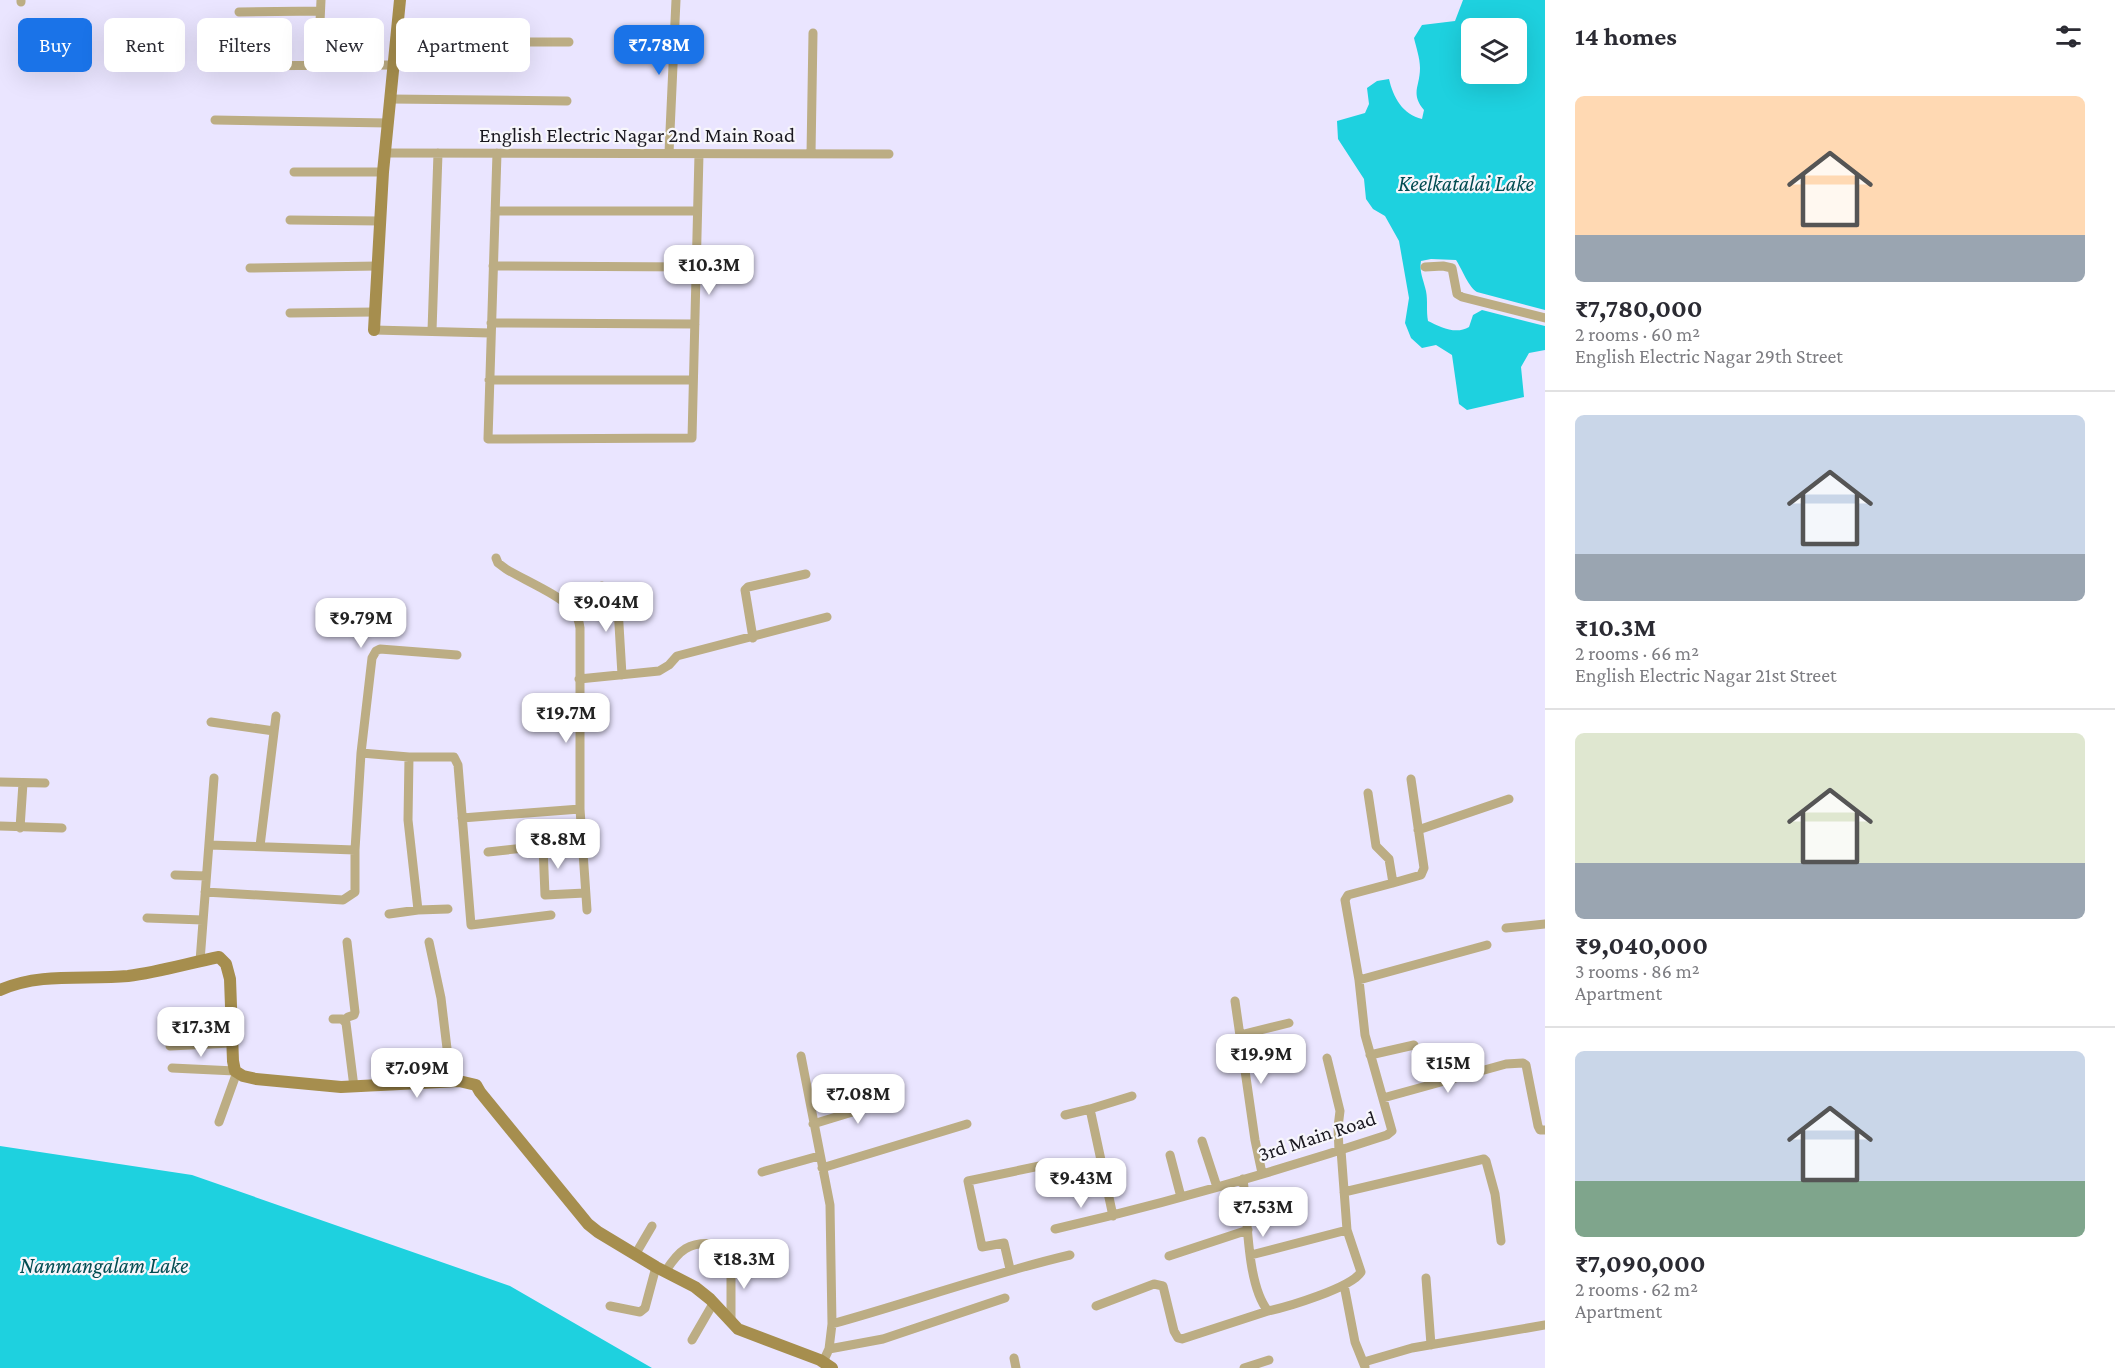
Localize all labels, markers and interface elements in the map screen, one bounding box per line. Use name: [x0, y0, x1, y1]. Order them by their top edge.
chip: Buy: [18, 18, 92, 72]
chip: Rent: [104, 18, 185, 72]
chip: Filters: [197, 18, 292, 72]
chip: New: [304, 18, 384, 72]
chip: Apartment: [396, 18, 530, 72]
map controls: [1461, 18, 1527, 84]
button: layers: [1461, 18, 1527, 84]
icon: filters: [2052, 20, 2085, 53]
text: 14 homes: [1575, 22, 1677, 51]
pin: ₹7.78M: [610, 25, 708, 76]
text: ₹7.78M: [628, 33, 690, 55]
street label: English Electric Nagar 2nd Main Road: [479, 123, 795, 147]
icon: home: [1776, 135, 1884, 243]
water label: Keelkatalai Lake: [1398, 171, 1535, 196]
pin: ₹10.3M: [660, 245, 758, 296]
text: ₹10.3M: [678, 253, 740, 275]
text: ₹7,780,000: [1575, 294, 1703, 323]
text: 2 rooms · 60 m²: [1575, 323, 1700, 345]
text: English Electric Nagar 29th Street: [1575, 345, 1843, 367]
icon: home: [1776, 454, 1884, 562]
pin: ₹9.04M: [557, 582, 655, 633]
text: ₹9.04M: [573, 590, 639, 612]
pin: ₹9.79M: [312, 598, 410, 649]
text: ₹9.79M: [329, 606, 393, 628]
text: ₹10.3M: [1575, 613, 1656, 642]
text: 2 rooms · 66 m²: [1575, 642, 1699, 664]
text: English Electric Nagar 21st Street: [1575, 664, 1837, 686]
pin: ₹19.7M: [517, 693, 615, 744]
text: ₹19.7M: [536, 701, 596, 723]
icon: home: [1776, 772, 1884, 880]
pin: ₹8.8M: [516, 819, 600, 870]
text: ₹8.8M: [530, 827, 586, 849]
text: ₹9,040,000: [1575, 931, 1708, 960]
text: 3 rooms · 86 m²: [1575, 960, 1700, 982]
text: Apartment: [1575, 982, 1662, 1004]
pin: ₹17.3M: [152, 1007, 250, 1058]
text: ₹17.3M: [171, 1015, 231, 1037]
pin: ₹19.9M: [1212, 1034, 1310, 1085]
text: ₹19.9M: [1230, 1042, 1292, 1064]
pin: ₹15M: [1412, 1043, 1484, 1094]
pin: ₹7.09M: [368, 1048, 466, 1099]
text: ₹15M: [1425, 1051, 1471, 1073]
text: ₹7.09M: [385, 1056, 449, 1078]
pin: ₹7.08M: [809, 1074, 907, 1125]
text: ₹7.08M: [826, 1082, 890, 1104]
icon: home: [1776, 1090, 1884, 1198]
street label: 3rd Main Road: [1255, 1106, 1379, 1166]
pin: ₹9.43M: [1032, 1158, 1130, 1209]
text: ₹9.43M: [1049, 1166, 1113, 1188]
pin: ₹7.53M: [1214, 1187, 1312, 1238]
text: ₹7.53M: [1233, 1195, 1293, 1217]
pin: ₹18.3M: [695, 1239, 793, 1290]
text: ₹18.3M: [713, 1247, 775, 1269]
text: ₹7,090,000: [1575, 1249, 1706, 1278]
water label: Nanmangalam Lake: [20, 1253, 189, 1278]
text: 2 rooms · 62 m²: [1575, 1278, 1698, 1300]
text: Apartment: [1575, 1300, 1662, 1322]

